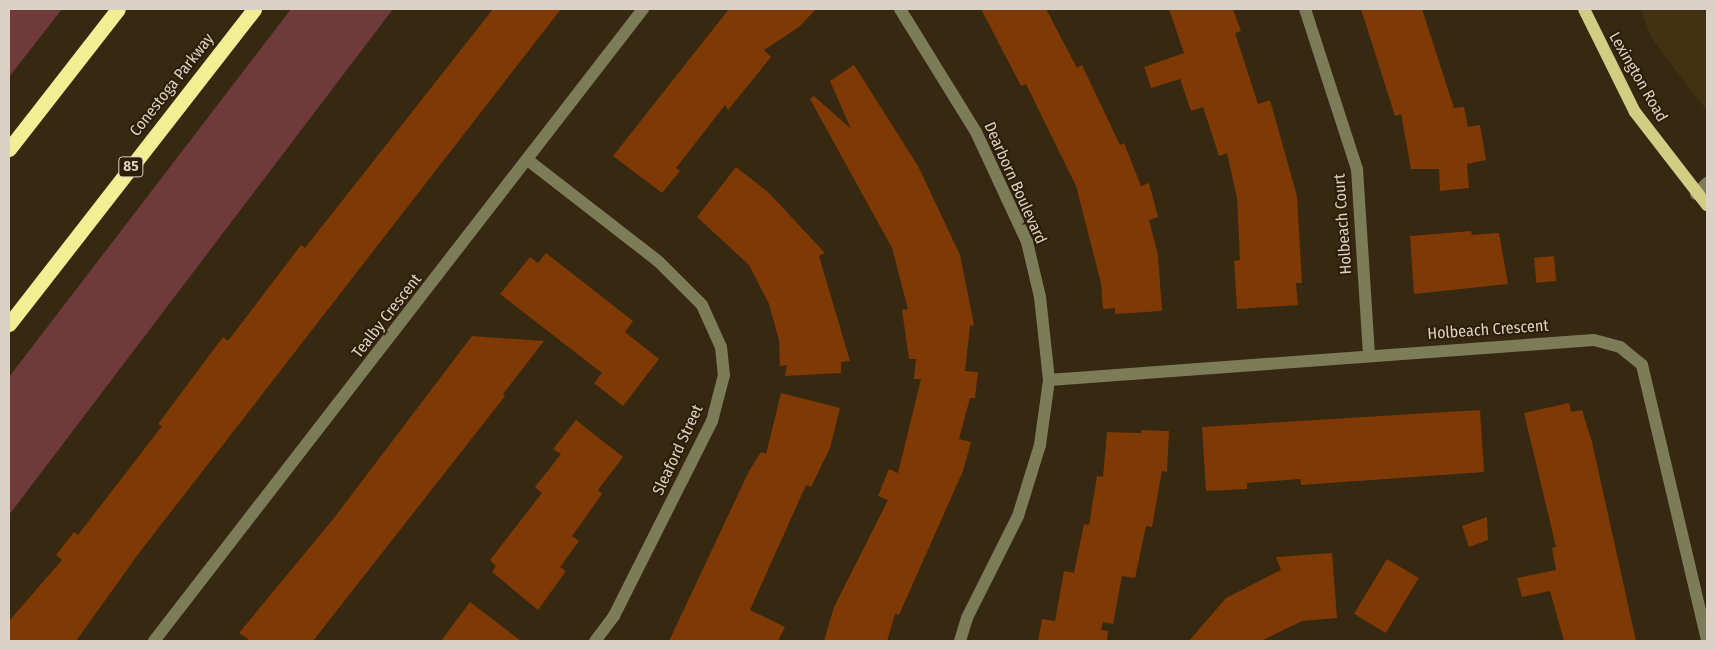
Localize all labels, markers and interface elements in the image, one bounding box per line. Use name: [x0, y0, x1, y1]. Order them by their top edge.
street label: Lexington Road: [1605, 29, 1671, 125]
street label: Conestoga Parkway: [126, 30, 218, 140]
street label: Dearborn Boulevard: [980, 119, 1050, 247]
road number: 85: [117, 154, 145, 180]
street label: Holbeach Court: [1330, 173, 1356, 275]
street label: Tealby Crescent: [348, 270, 426, 362]
street label: Holbeach Crescent: [1427, 316, 1549, 344]
street label: Sleaford Street: [649, 402, 707, 498]

